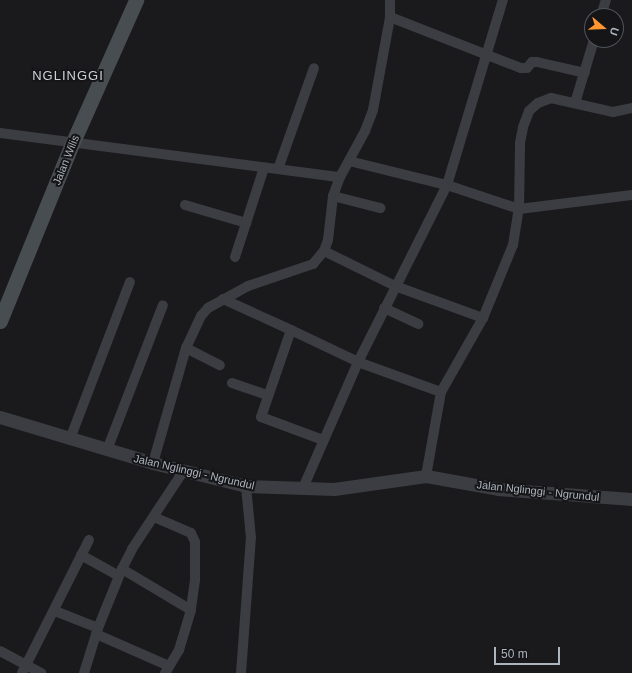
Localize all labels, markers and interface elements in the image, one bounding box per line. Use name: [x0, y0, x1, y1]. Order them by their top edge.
north arrow: [584, 8, 624, 48]
text: U: [607, 26, 621, 37]
district label: NGLINGGI: [32, 68, 104, 84]
street label: Jalan Wilis: [50, 133, 82, 187]
street label: Jalan Nglinggi - Ngrundul: [132, 452, 256, 492]
street label: Jalan Nglinggi - Ngrundul: [476, 478, 600, 504]
scale bar: [496, 639, 562, 665]
text: 50 m: [501, 647, 528, 661]

